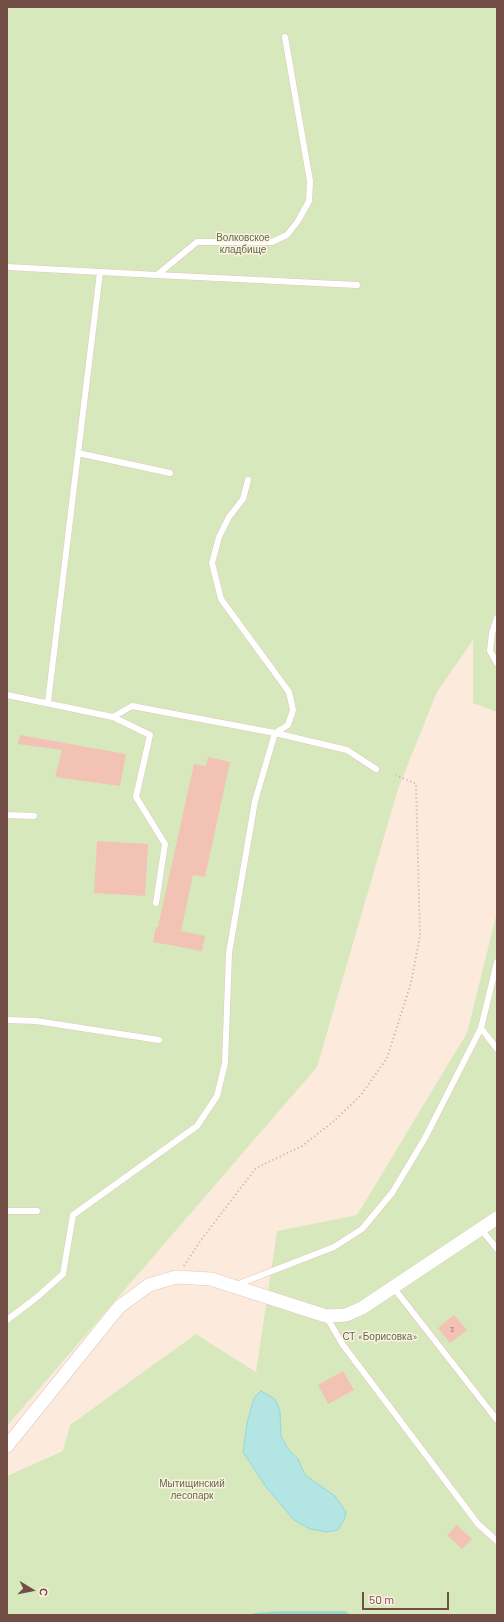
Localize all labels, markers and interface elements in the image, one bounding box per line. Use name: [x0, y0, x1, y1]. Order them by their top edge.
park label: Волковское кладбище: [216, 232, 270, 256]
house number: 3: [450, 1324, 454, 1334]
park label: СТ «Борисовка»: [342, 1331, 418, 1343]
park label: Мытищинский лесопарк: [159, 1478, 225, 1502]
north arrow: [12, 1570, 52, 1610]
scale bar: [364, 1584, 451, 1610]
text: С: [37, 1587, 51, 1597]
text: 50 m: [369, 1592, 394, 1606]

